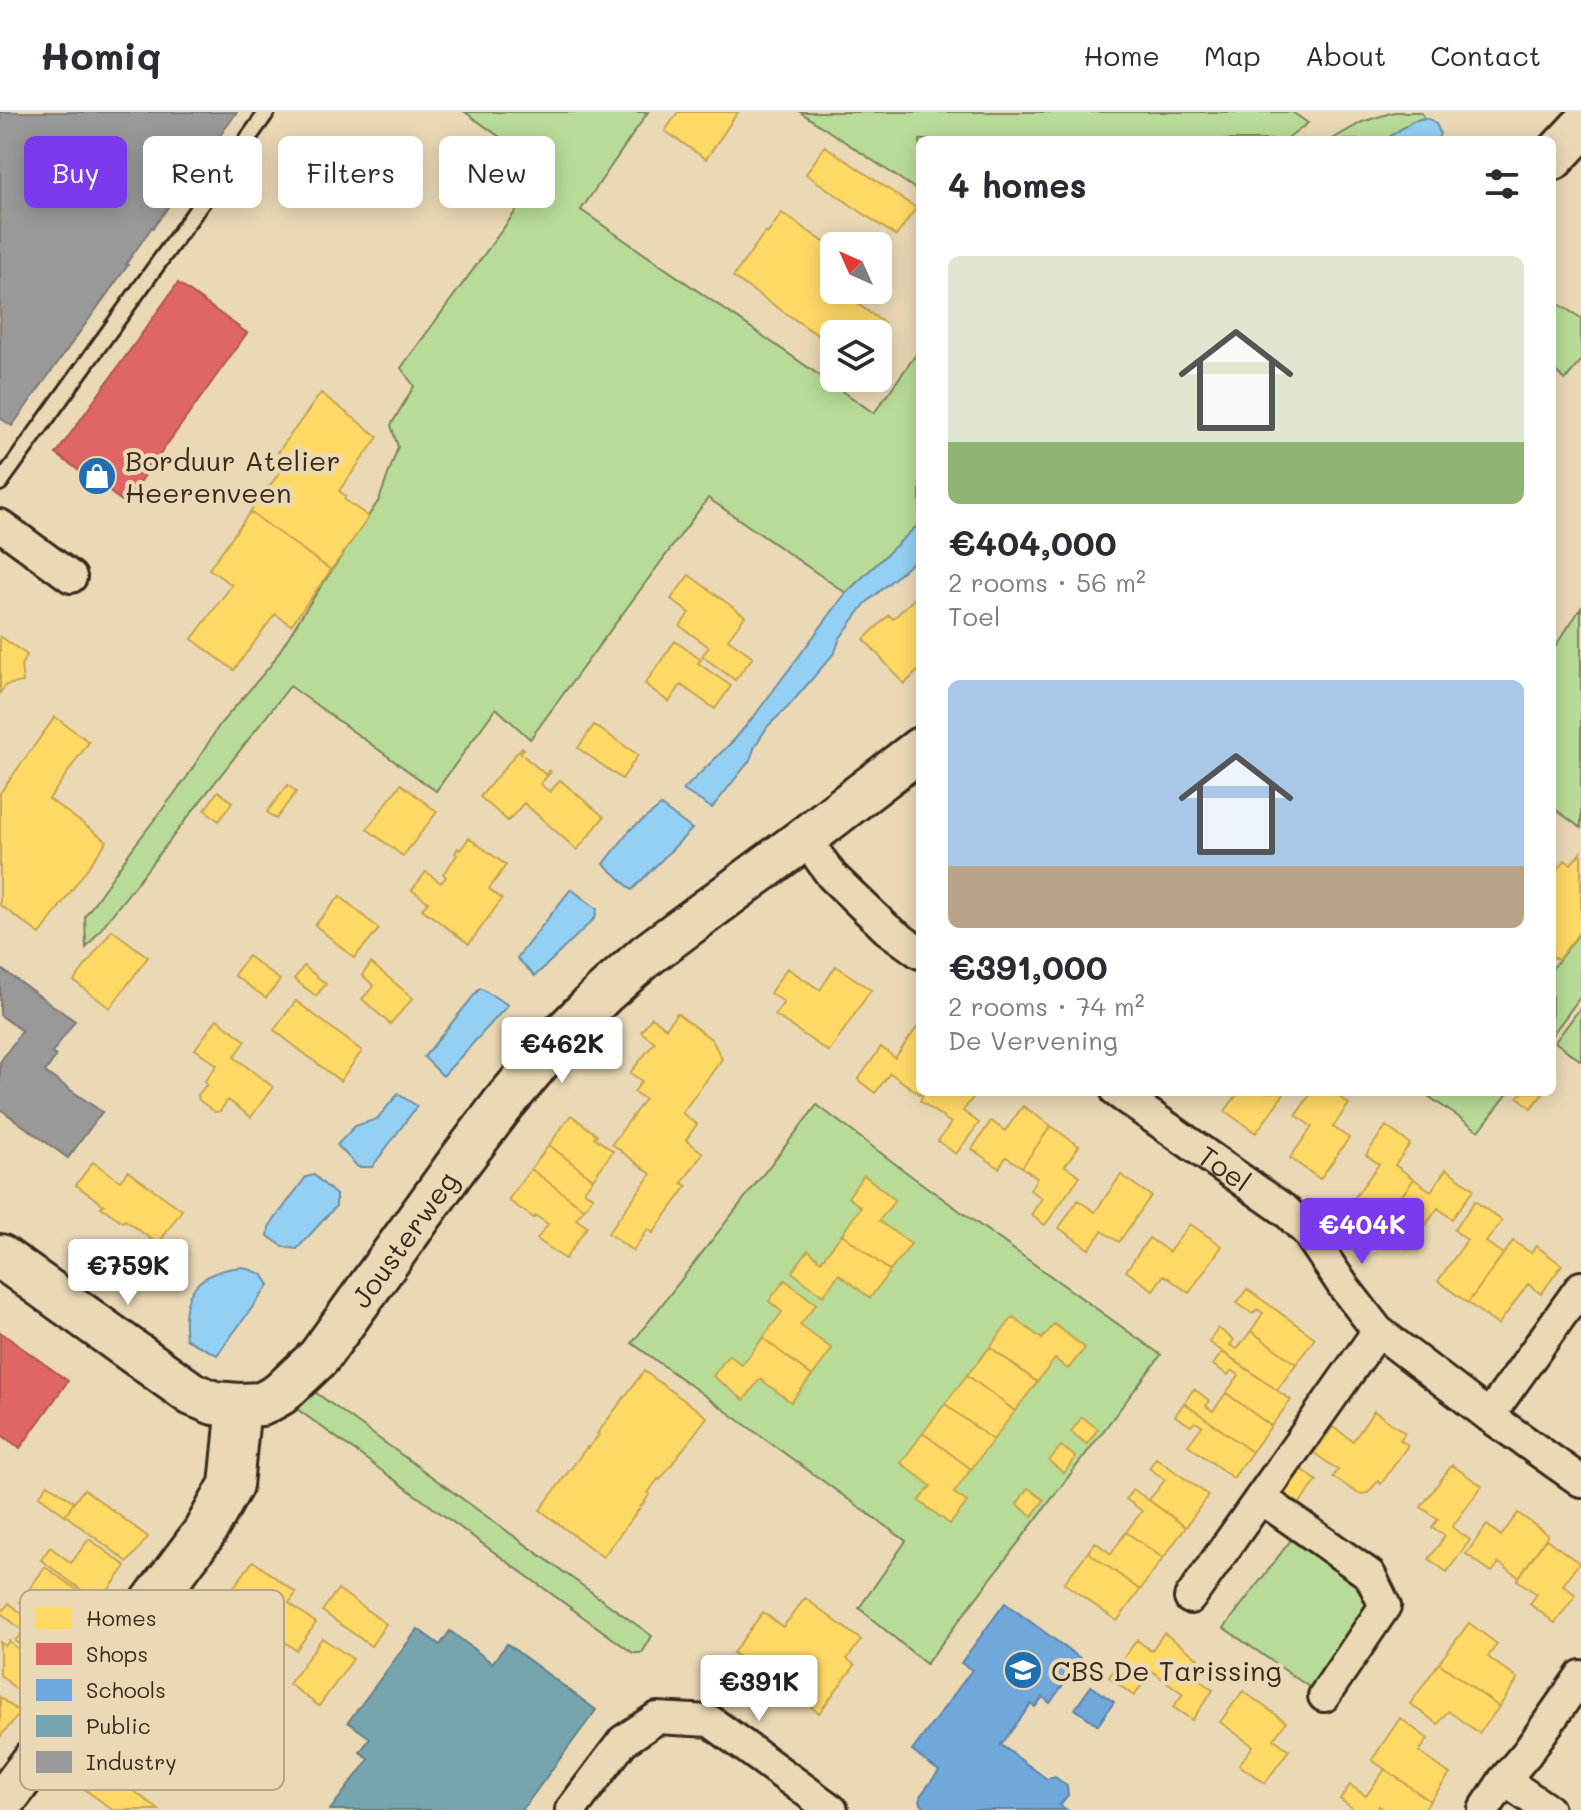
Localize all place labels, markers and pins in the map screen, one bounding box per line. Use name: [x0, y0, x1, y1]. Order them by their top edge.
place label: Borduur Atelier Heerenveen: [125, 442, 340, 510]
shop icon: Borduur Atelier Heerenveen: [76, 455, 118, 497]
pin: €462K: [506, 1017, 618, 1085]
pin: €404K: [1306, 1198, 1418, 1266]
pin: €759K: [72, 1239, 184, 1307]
school or university icon: CBS De Tarissing: [1002, 1649, 1044, 1691]
place label: CBS De Tarissing: [1051, 1652, 1282, 1688]
pin: €391K: [703, 1655, 815, 1723]

